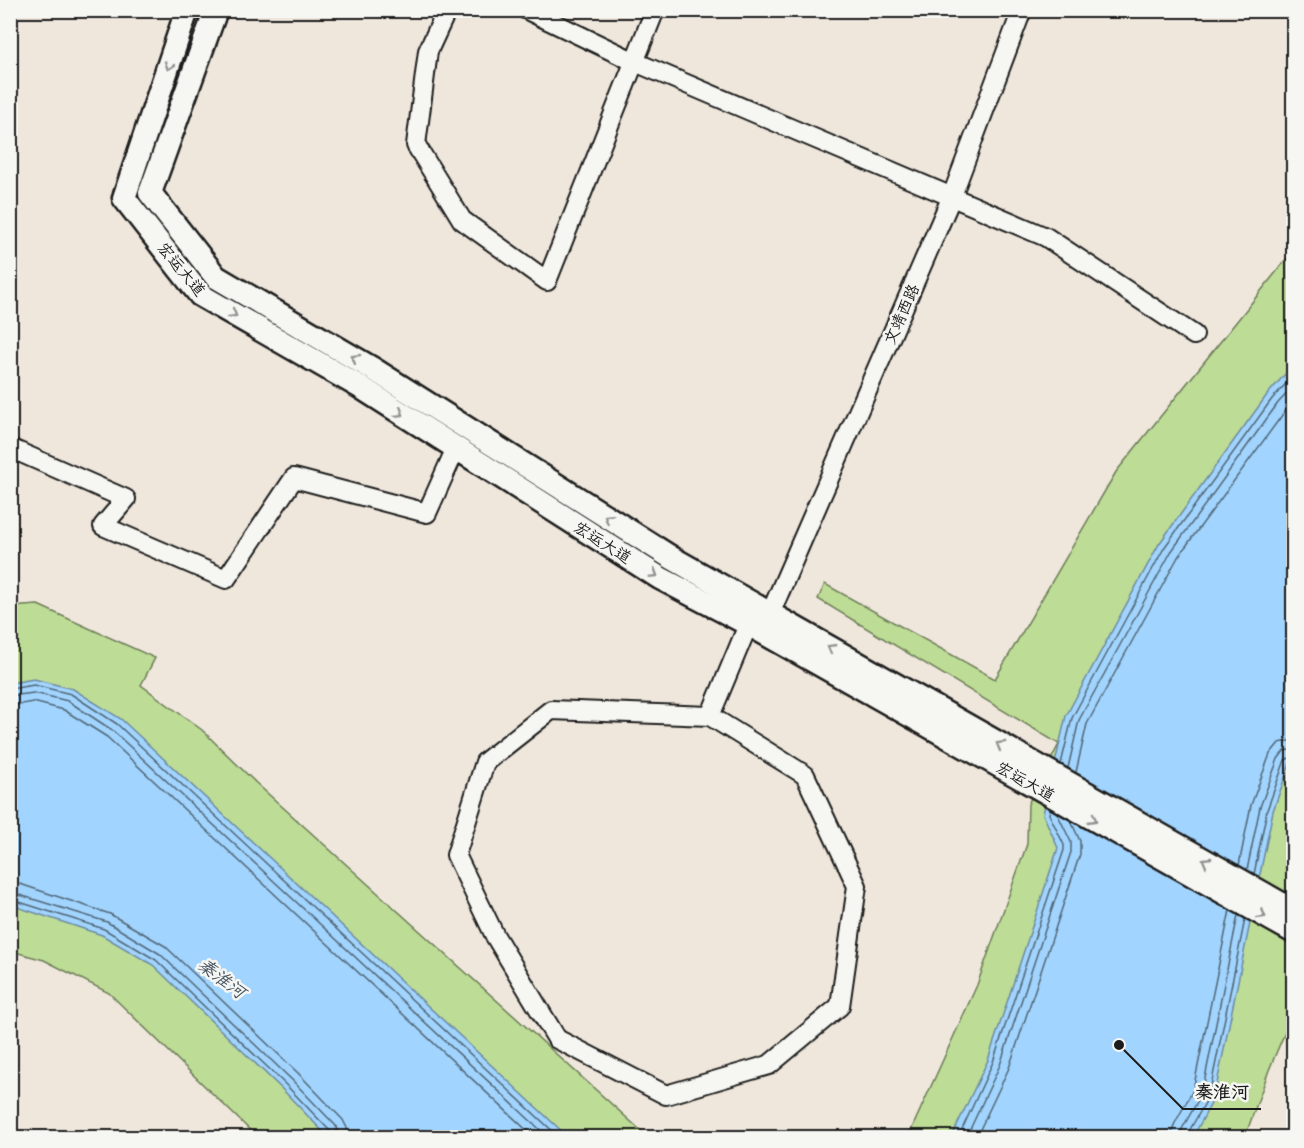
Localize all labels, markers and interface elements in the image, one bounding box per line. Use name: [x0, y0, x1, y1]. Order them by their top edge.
one-way arrow: [163, 60, 176, 71]
street label: 宏运大道: [153, 237, 211, 301]
street label: 文靖西路: [878, 280, 924, 348]
one-way arrow: [227, 306, 237, 318]
one-way arrow: [350, 353, 361, 365]
one-way arrow: [394, 405, 405, 416]
one-way arrow: [604, 513, 614, 525]
street label: 宏运大道: [570, 516, 636, 568]
one-way arrow: [648, 566, 658, 578]
one-way arrow: [827, 644, 837, 656]
one-way arrow: [996, 740, 1006, 752]
street label: 宏运大道: [993, 756, 1059, 806]
one-way arrow: [1087, 811, 1097, 823]
one-way arrow: [1202, 857, 1212, 869]
one-way arrow: [1256, 908, 1267, 919]
water label: 秦淮河: [193, 952, 253, 1006]
callout: 秦淮河: [1183, 1073, 1261, 1109]
text: 秦淮河: [1195, 1079, 1249, 1104]

